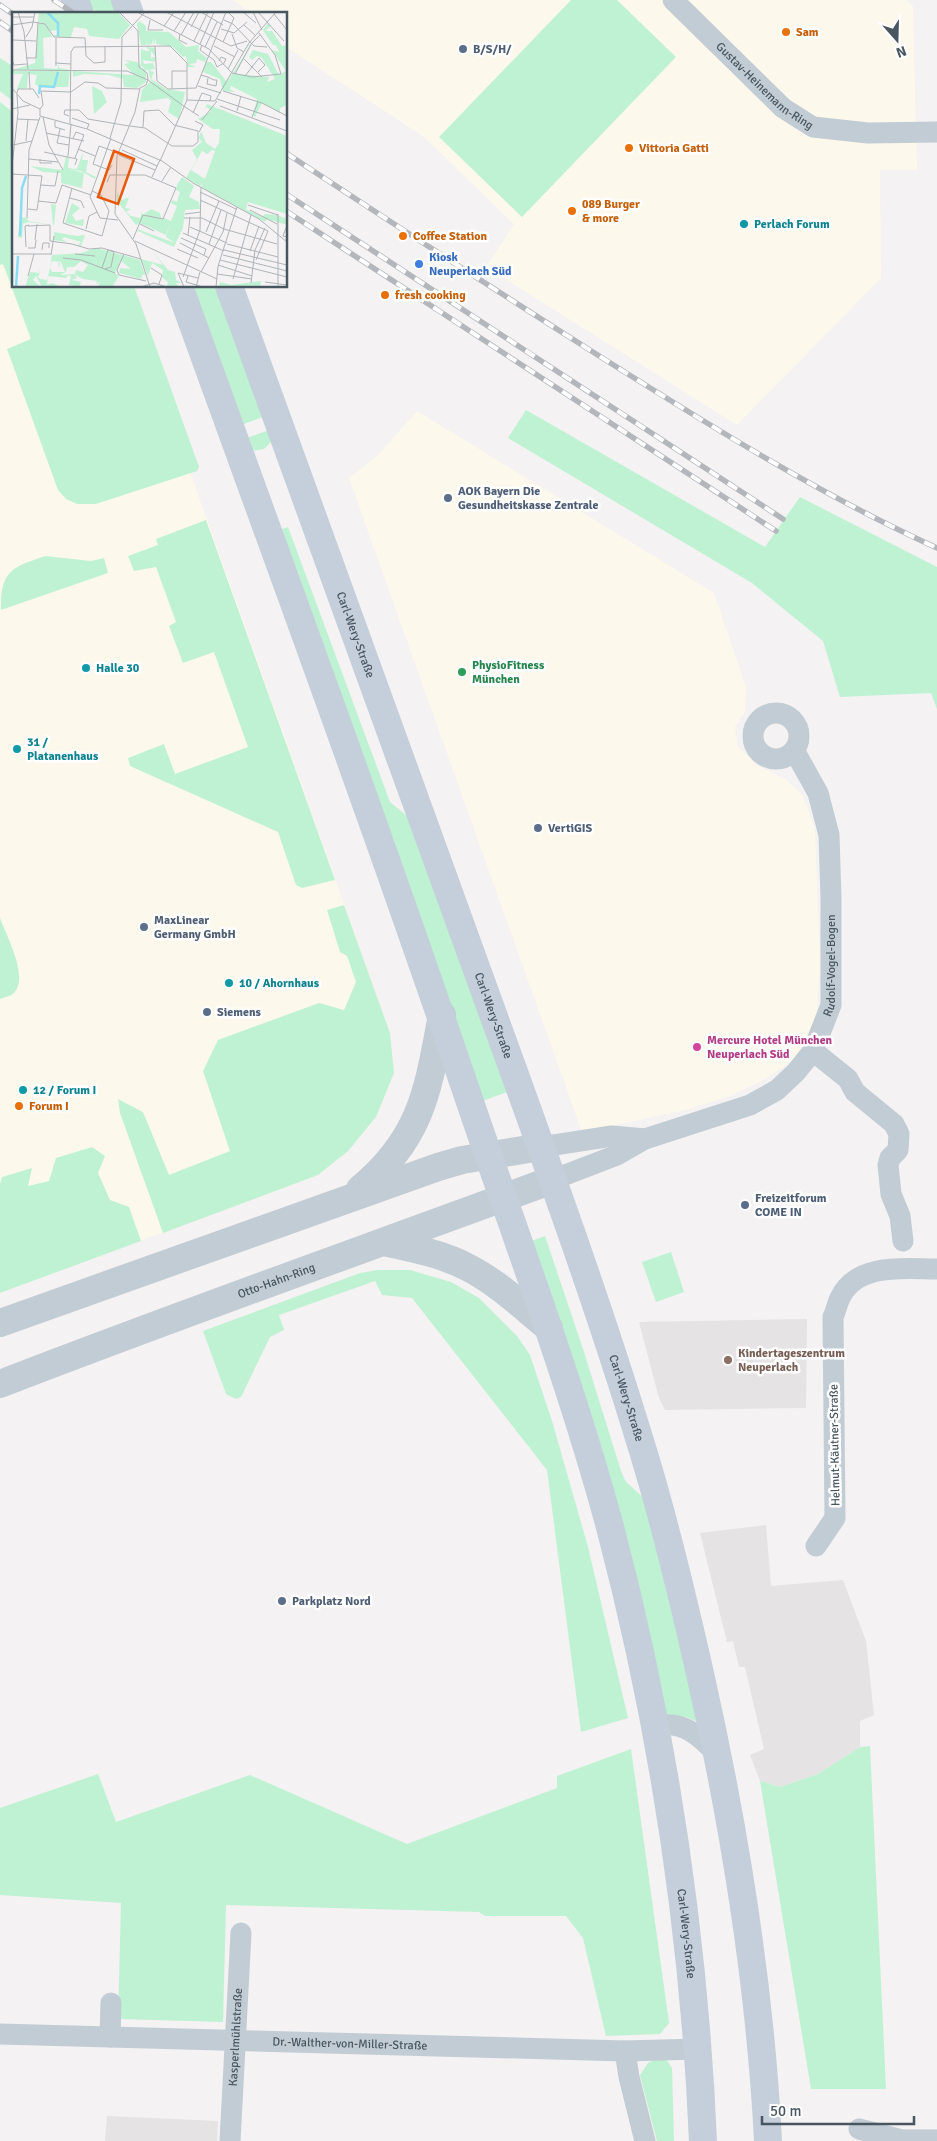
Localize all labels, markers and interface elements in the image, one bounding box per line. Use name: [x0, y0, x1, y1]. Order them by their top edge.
inset map: [12, 12, 288, 288]
north arrow: [872, 15, 922, 65]
place label: Sam: [796, 25, 819, 40]
marker: Sam: [780, 26, 792, 38]
street label: Gustav-Heinemann-Ring: [713, 39, 816, 133]
place label: B/S/H/: [473, 42, 512, 57]
text: N: [894, 42, 909, 61]
marker: B/S/H/: [457, 43, 469, 55]
place label: Vittoria Gatti: [639, 141, 709, 156]
marker: Vittoria Gatti: [623, 142, 635, 154]
place label: 089 Burger & more: [582, 197, 640, 226]
marker: 089 Burger & more: [566, 205, 578, 217]
place label: Perlach Forum: [754, 217, 830, 232]
marker: Perlach Forum: [738, 218, 750, 230]
place label: Coffee Station: [413, 229, 488, 244]
marker: Coffee Station: [397, 230, 409, 242]
place label: Kiosk Neuperlach Süd: [429, 250, 512, 279]
marker: Kiosk Neuperlach Süd: [413, 258, 425, 270]
place label: fresh cooking: [394, 288, 466, 303]
marker: fresh cooking: [379, 289, 391, 301]
place label: AOK Bayern Die Gesundheitskasse Zentrale: [458, 484, 598, 513]
marker: AOK Bayern Die Gesundheitskasse Zentrale: [442, 492, 454, 504]
street label: Carl-Wery-Straße: [333, 590, 378, 680]
place label: PhysioFitness München: [472, 658, 545, 687]
place label: Halle 30: [96, 661, 140, 676]
marker: Halle 30: [80, 662, 92, 674]
marker: PhysioFitness München: [456, 666, 468, 678]
place label: 31 / Platanenhaus: [27, 735, 99, 764]
marker: 31 / Platanenhaus: [11, 743, 23, 755]
place label: VertiGIS: [548, 821, 593, 836]
marker: VertiGIS: [532, 822, 544, 834]
place label: MaxLinear Germany GmbH: [154, 913, 236, 942]
street label: Rudolf-Vogel-Bogen: [820, 915, 839, 1019]
marker: MaxLinear Germany GmbH: [138, 921, 150, 933]
street label: Carl-Wery-Straße: [471, 970, 516, 1061]
place label: 10 / Ahornhaus: [239, 976, 320, 991]
marker: 10 / Ahornhaus: [223, 977, 235, 989]
place label: Siemens: [217, 1005, 261, 1020]
marker: Siemens: [201, 1006, 213, 1018]
place label: Mercure Hotel München Neuperlach Süd: [707, 1033, 833, 1062]
marker: Mercure Hotel München Neuperlach Süd: [691, 1041, 703, 1053]
place label: 12 / Forum I: [33, 1083, 96, 1098]
marker: 12 / Forum I: [17, 1084, 29, 1096]
place label: Forum I: [29, 1099, 69, 1114]
marker: Forum I: [13, 1100, 25, 1112]
place label: Freizeitforum COME IN: [755, 1191, 827, 1220]
marker: Freizeitforum COME IN: [739, 1199, 751, 1211]
street label: Otto-Hahn-Ring: [235, 1260, 317, 1302]
place label: Kindertageszentrum Neuperlach: [738, 1346, 845, 1375]
street label: Carl-Wery-Straße: [606, 1353, 647, 1443]
marker: Kindertageszentrum Neuperlach: [722, 1354, 734, 1366]
street label: Helmut-Käutner-Straße: [826, 1384, 844, 1506]
place label: Parkplatz Nord: [292, 1594, 371, 1609]
marker: Parkplatz Nord: [276, 1595, 288, 1607]
street label: Carl-Wery-Straße: [674, 1888, 699, 1979]
street label: Kasperlmühlstraße: [225, 1988, 246, 2087]
street label: Dr.-Walther-von-Miller-Straße: [272, 2034, 428, 2053]
scale bar: [762, 2094, 914, 2126]
text: 50 m: [770, 2102, 801, 2120]

